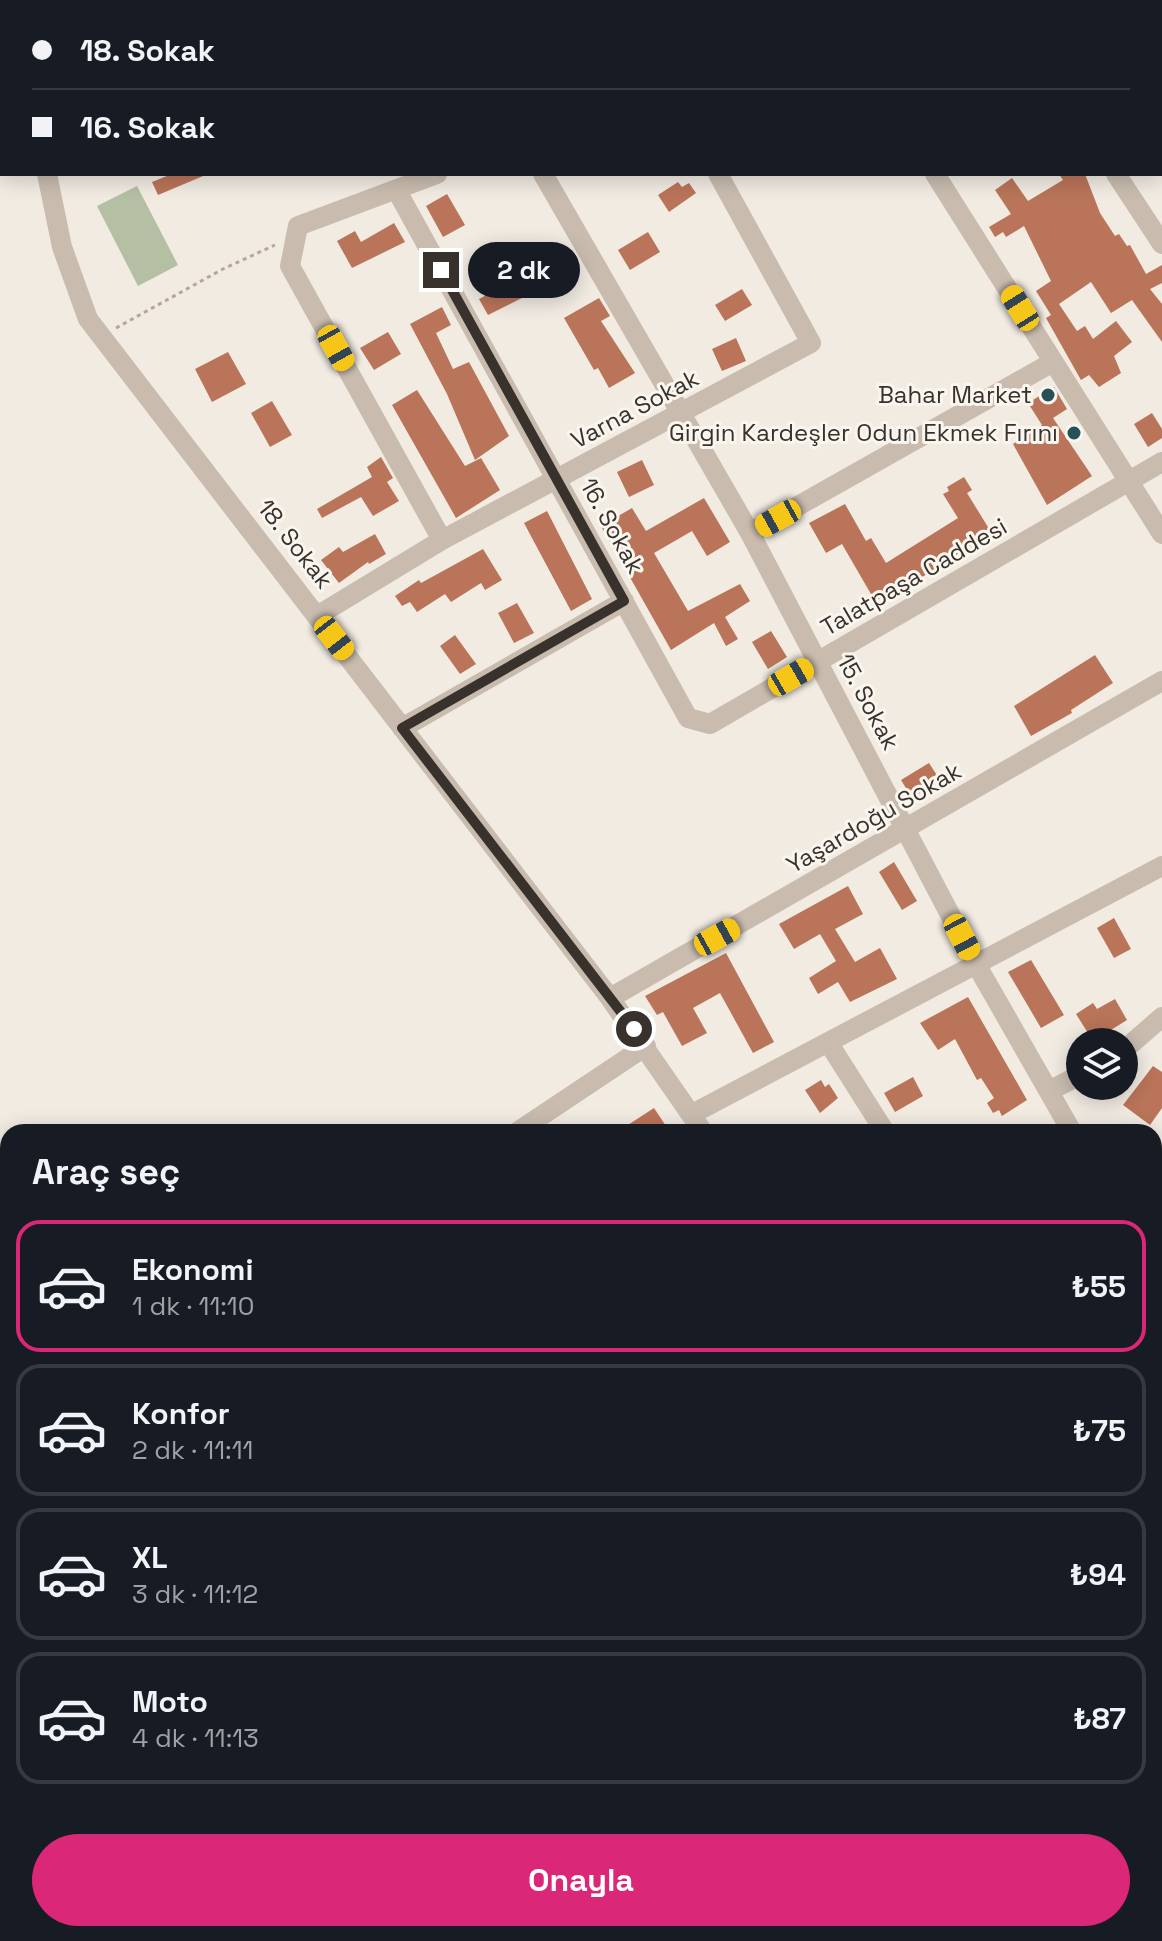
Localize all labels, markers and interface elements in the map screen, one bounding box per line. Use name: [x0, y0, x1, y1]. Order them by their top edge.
text: 18. Sokak: [80, 31, 215, 70]
text: 16. Sokak: [80, 108, 215, 147]
callout: 2 dk: [469, 242, 581, 298]
route end: [423, 252, 459, 288]
text: 2 dk: [497, 253, 551, 287]
car: [997, 281, 1043, 335]
car: [314, 321, 358, 375]
street label: Varna Sokak: [566, 362, 704, 455]
place label: Bahar Market: [878, 379, 1032, 410]
marker: Bahar Market: [1039, 386, 1057, 404]
place label: Girgin Kardeşler Odun Ekmek Fırını: [669, 417, 1058, 448]
marker: Girgin Kardeşler Odun Ekmek Fırını: [1065, 424, 1083, 442]
street label: 16. Sokak: [573, 472, 651, 579]
street label: 18. Sokak: [251, 493, 340, 595]
car: [751, 496, 805, 540]
street label: Talatpaşa Caddesi: [815, 511, 1012, 642]
car: [310, 612, 358, 664]
street label: 15. Sokak: [830, 648, 907, 755]
car: [764, 655, 818, 699]
street label: Yaşardoğu Sokak: [781, 755, 967, 880]
car: [940, 910, 984, 964]
car: [690, 915, 744, 959]
route start: [616, 1011, 652, 1047]
map controls: [1066, 1028, 1138, 1100]
button: layers: [1066, 1028, 1138, 1100]
text: Araç seç: [32, 1149, 180, 1195]
icon: car: [36, 1250, 108, 1322]
text: Ekonomi: [132, 1250, 253, 1289]
text: ₺55: [1071, 1267, 1126, 1306]
text: 1 dk · 11:10: [132, 1289, 254, 1323]
icon: car: [36, 1394, 108, 1466]
text: Konfor: [132, 1394, 230, 1433]
text: ₺75: [1073, 1411, 1126, 1450]
text: 2 dk · 11:11: [132, 1433, 253, 1467]
icon: car: [36, 1538, 108, 1610]
text: XL: [132, 1538, 168, 1577]
text: ₺94: [1070, 1555, 1126, 1594]
text: 3 dk · 11:12: [132, 1577, 258, 1611]
icon: car: [36, 1682, 108, 1754]
text: Moto: [132, 1682, 208, 1721]
text: ₺87: [1073, 1699, 1126, 1738]
text: 4 dk · 11:13: [132, 1721, 259, 1755]
button: Onayla: [32, 1834, 1130, 1926]

